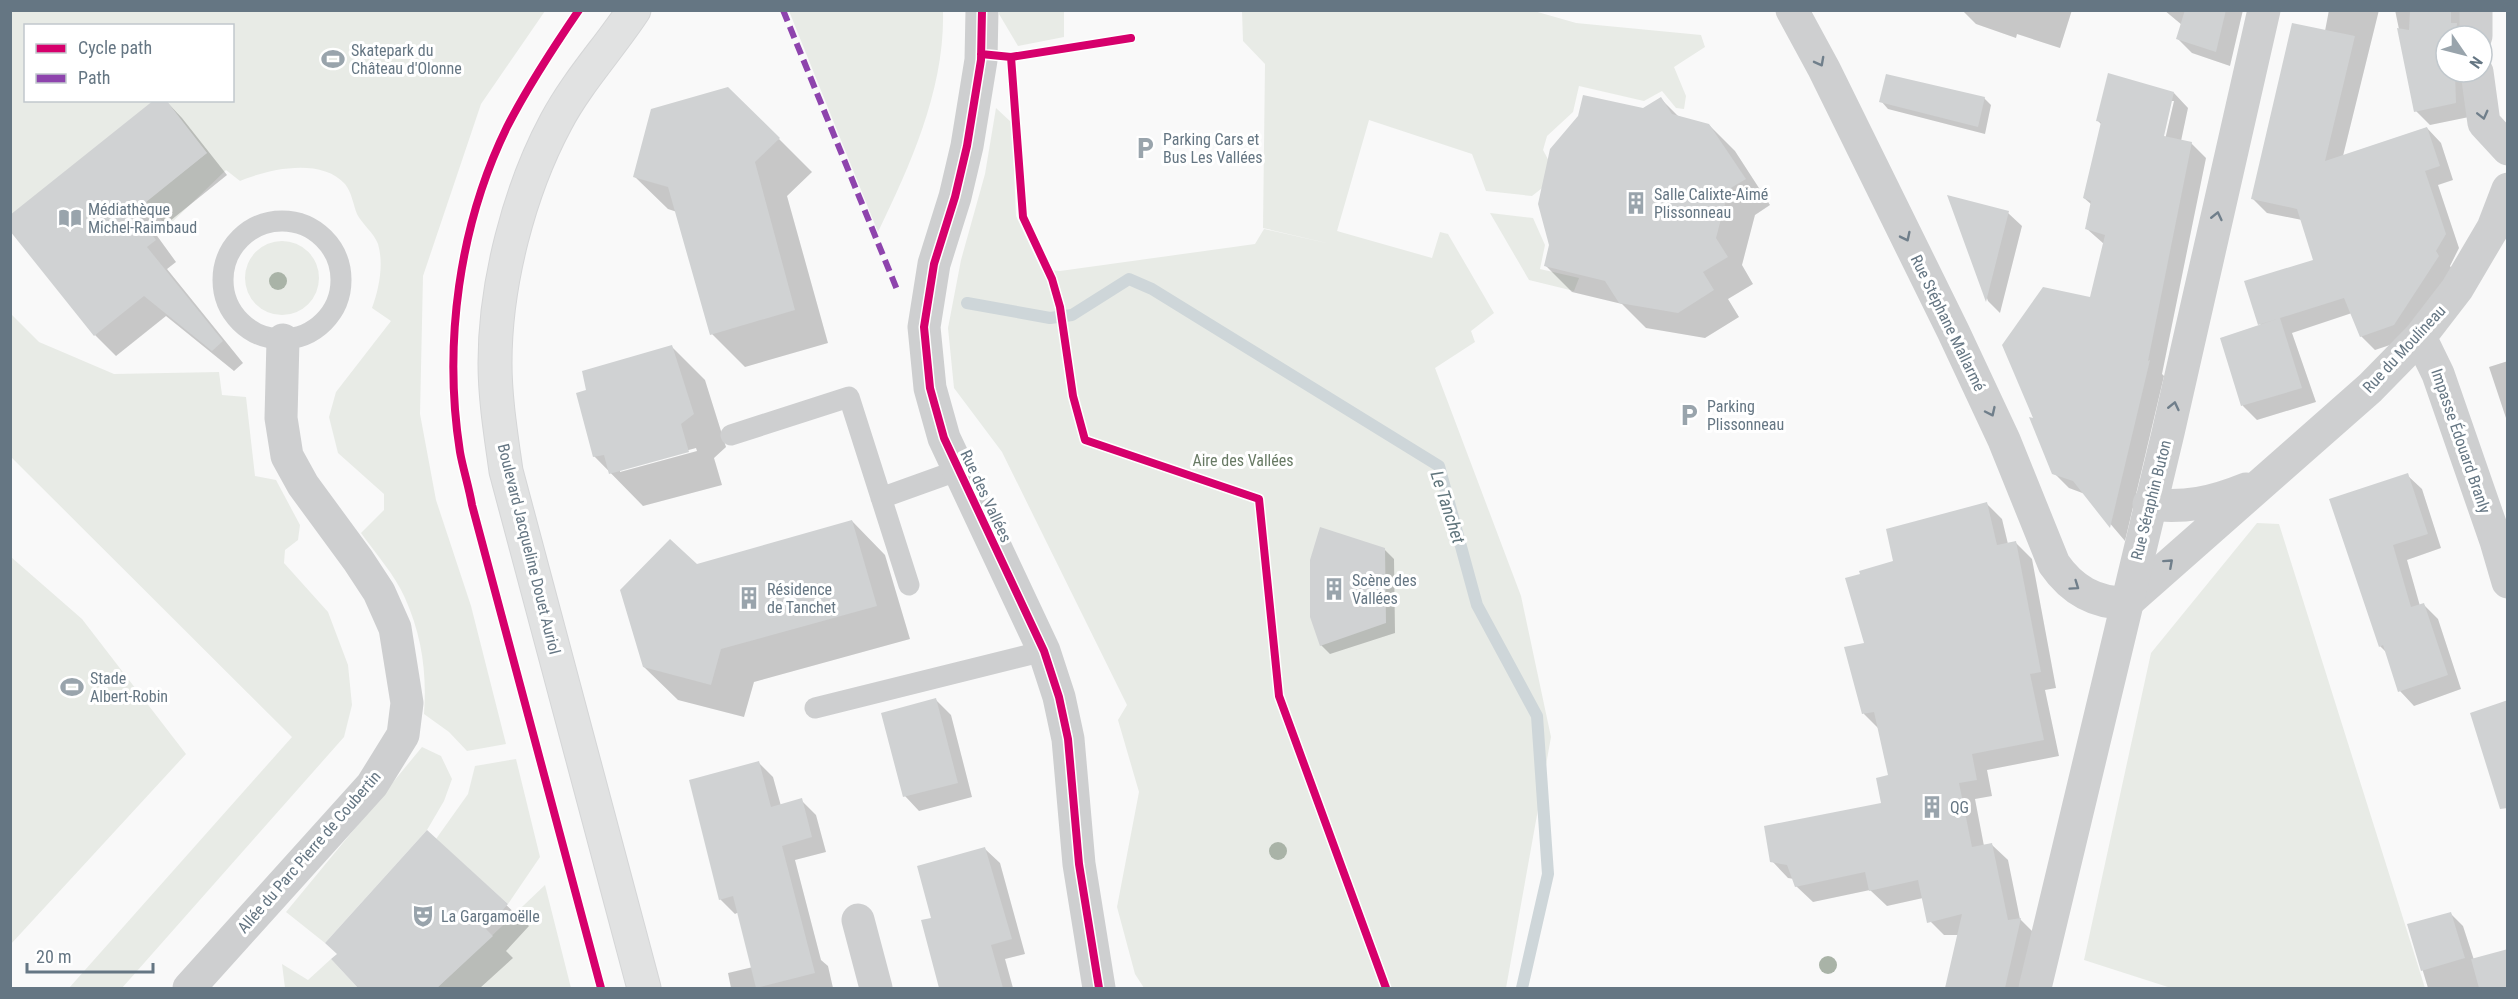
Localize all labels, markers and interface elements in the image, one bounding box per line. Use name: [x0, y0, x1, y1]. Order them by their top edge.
legend: [24, 24, 234, 102]
north arrow: [2434, 24, 2494, 84]
text: Cycle path: [78, 37, 152, 58]
place label: Skatepark du Château d'Olonne: [351, 41, 462, 78]
sports icon: Skatepark du Château d'Olonne: [320, 46, 346, 72]
text: N: [2465, 53, 2486, 72]
one-way arrow: [1813, 56, 1824, 66]
text: Path: [78, 67, 111, 88]
one-way arrow: [2476, 109, 2489, 119]
place label: Parking Cars et Bus Les Vallées: [1163, 130, 1262, 167]
parking icon: Parking Cars et Bus Les Vallées: [1132, 135, 1158, 161]
place label: Salle Calixte-Aimé Plissonneau: [1654, 185, 1768, 222]
building icon: Salle Calixte-Aimé Plissonneau: [1623, 190, 1649, 216]
place label: Médiathèque Michel-Raimbaud: [88, 200, 197, 237]
library icon: Médiathèque Michel-Raimbaud: [57, 205, 83, 231]
one-way arrow: [2210, 212, 2223, 222]
one-way arrow: [1899, 230, 1910, 241]
street label: Rue Stéphane Mallarmé: [1907, 252, 1989, 394]
street label: Rue du Moulineau: [2359, 301, 2449, 397]
street label: Impasse Édouard Branly: [2427, 366, 2495, 516]
place label: Parking Plissonneau: [1707, 397, 1784, 434]
parking icon: Parking Plissonneau: [1676, 402, 1702, 428]
one-way arrow: [2166, 402, 2179, 412]
one-way arrow: [1983, 406, 1995, 417]
street label: Rue Séraphin Buton: [2127, 438, 2175, 562]
street label: Boulevard Jacqueline Douet Auriol: [494, 442, 564, 656]
street label: Rue des Vallées: [956, 447, 1016, 545]
park label: Aire des Vallées: [1192, 451, 1294, 470]
water label: Le Tanchet: [1426, 468, 1470, 547]
one-way arrow: [2163, 559, 2173, 570]
place label: Scène des Vallées: [1352, 571, 1417, 608]
building icon: Scène des Vallées: [1321, 576, 1347, 602]
one-way arrow: [2069, 579, 2080, 590]
place label: Résidence de Tanchet: [767, 580, 836, 617]
building icon: Résidence de Tanchet: [736, 585, 762, 611]
place label: Stade Albert-Robin: [90, 669, 168, 706]
sports icon: Stade Albert-Robin: [59, 674, 85, 700]
street label: Allée du Parc Pierre de Coubertin: [233, 767, 385, 937]
building icon: QG: [1919, 794, 1945, 820]
place label: QG: [1950, 798, 1969, 817]
theatre icon: La Gargamoëlle: [410, 903, 436, 929]
place label: La Gargamoëlle: [441, 907, 540, 926]
scale bar: [27, 936, 153, 974]
text: 20 m: [36, 946, 71, 967]

